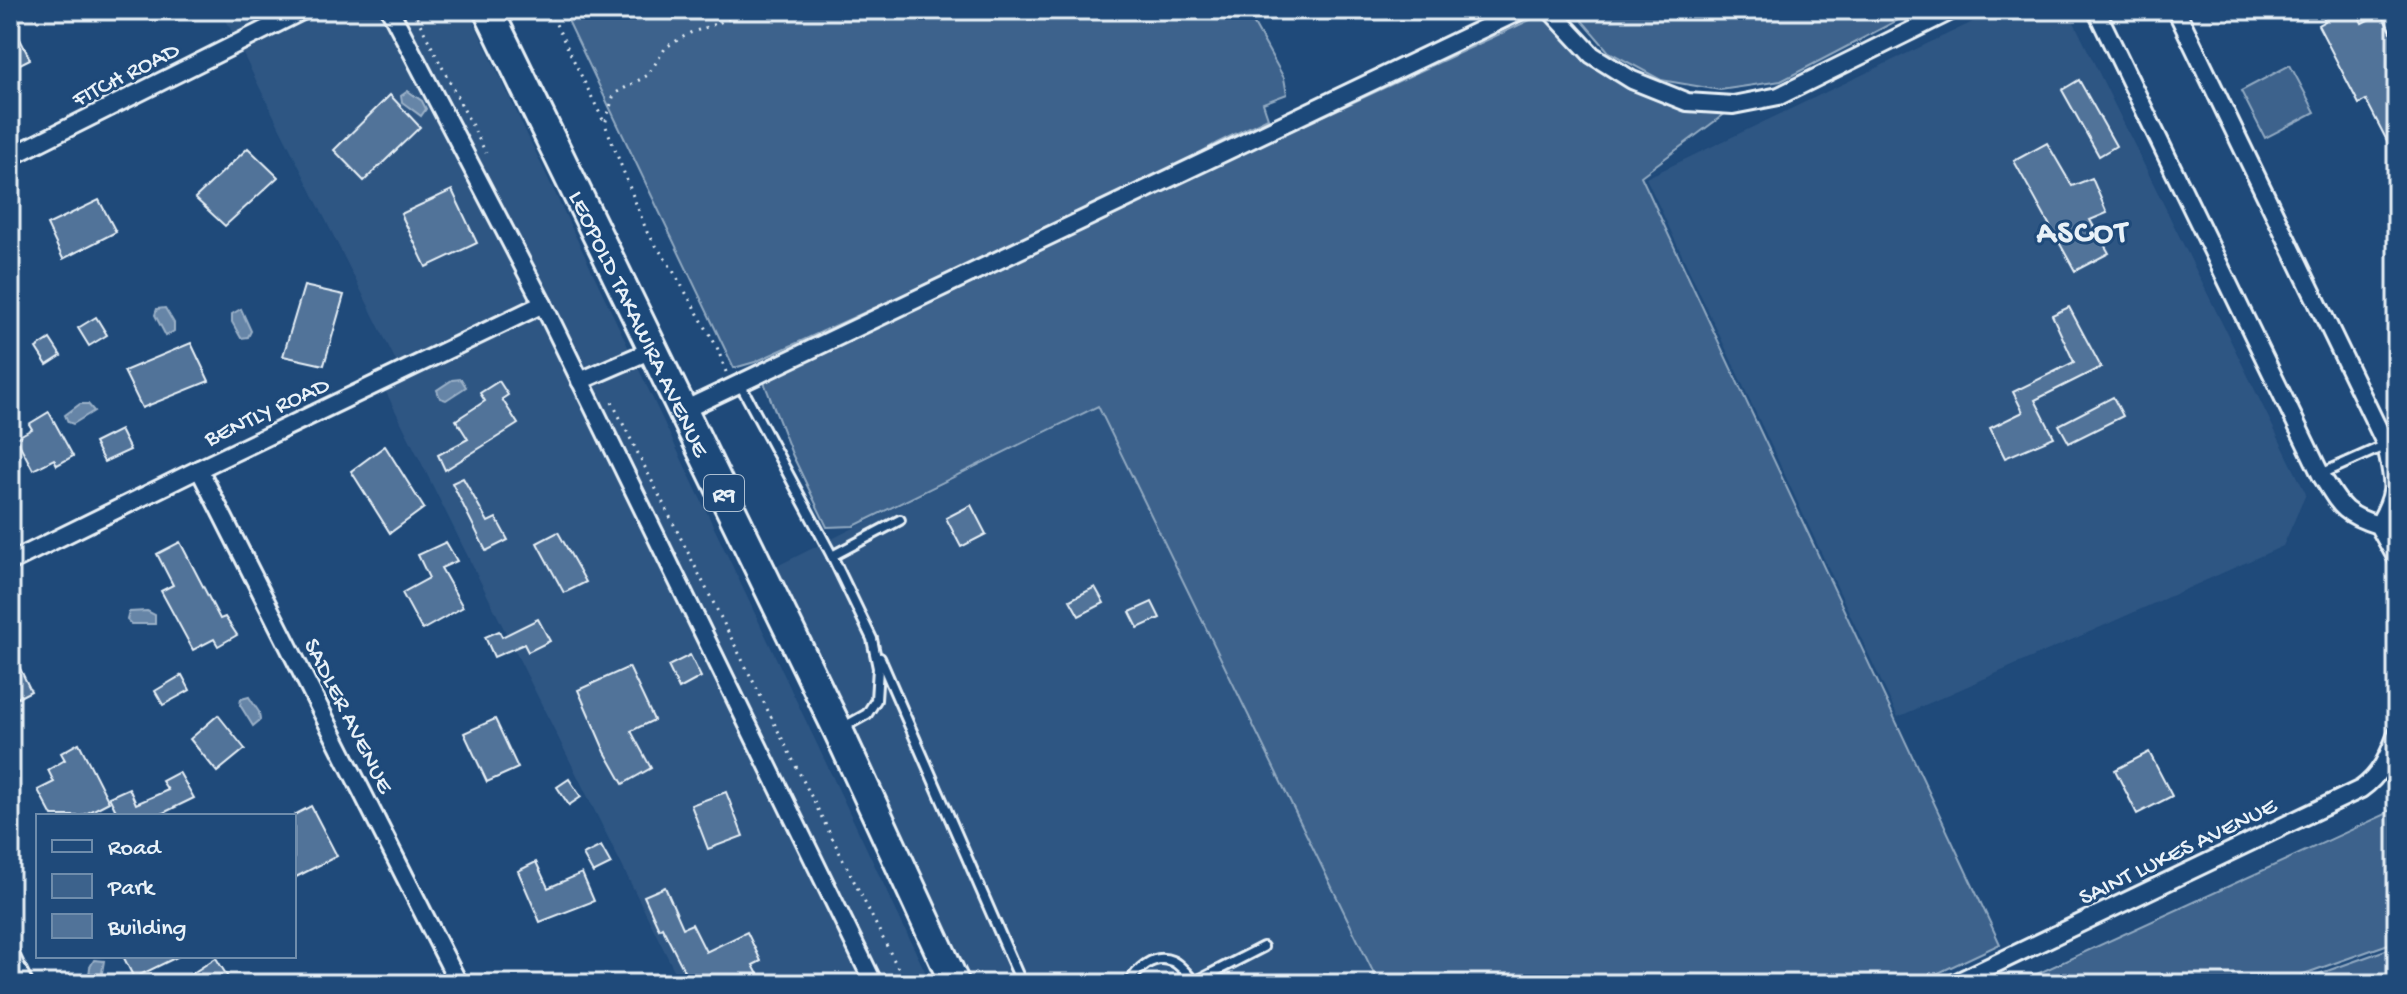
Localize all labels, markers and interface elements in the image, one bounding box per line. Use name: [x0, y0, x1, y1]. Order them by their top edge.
street label: FITCH ROAD: [67, 37, 185, 116]
street label: LEOPOLD TAKAWIRA AVENUE: [560, 187, 714, 463]
district label: ASCOT: [2036, 216, 2129, 254]
street label: BENTLY ROAD: [199, 371, 335, 455]
road number: R9: [704, 475, 744, 511]
street label: SADLER AVENUE: [295, 634, 399, 800]
street label: SAINT LUKES AVENUE: [2075, 792, 2283, 914]
legend: [36, 814, 296, 958]
text: Road: [108, 835, 162, 864]
text: Park: [107, 875, 156, 904]
text: Building: [107, 915, 186, 944]

